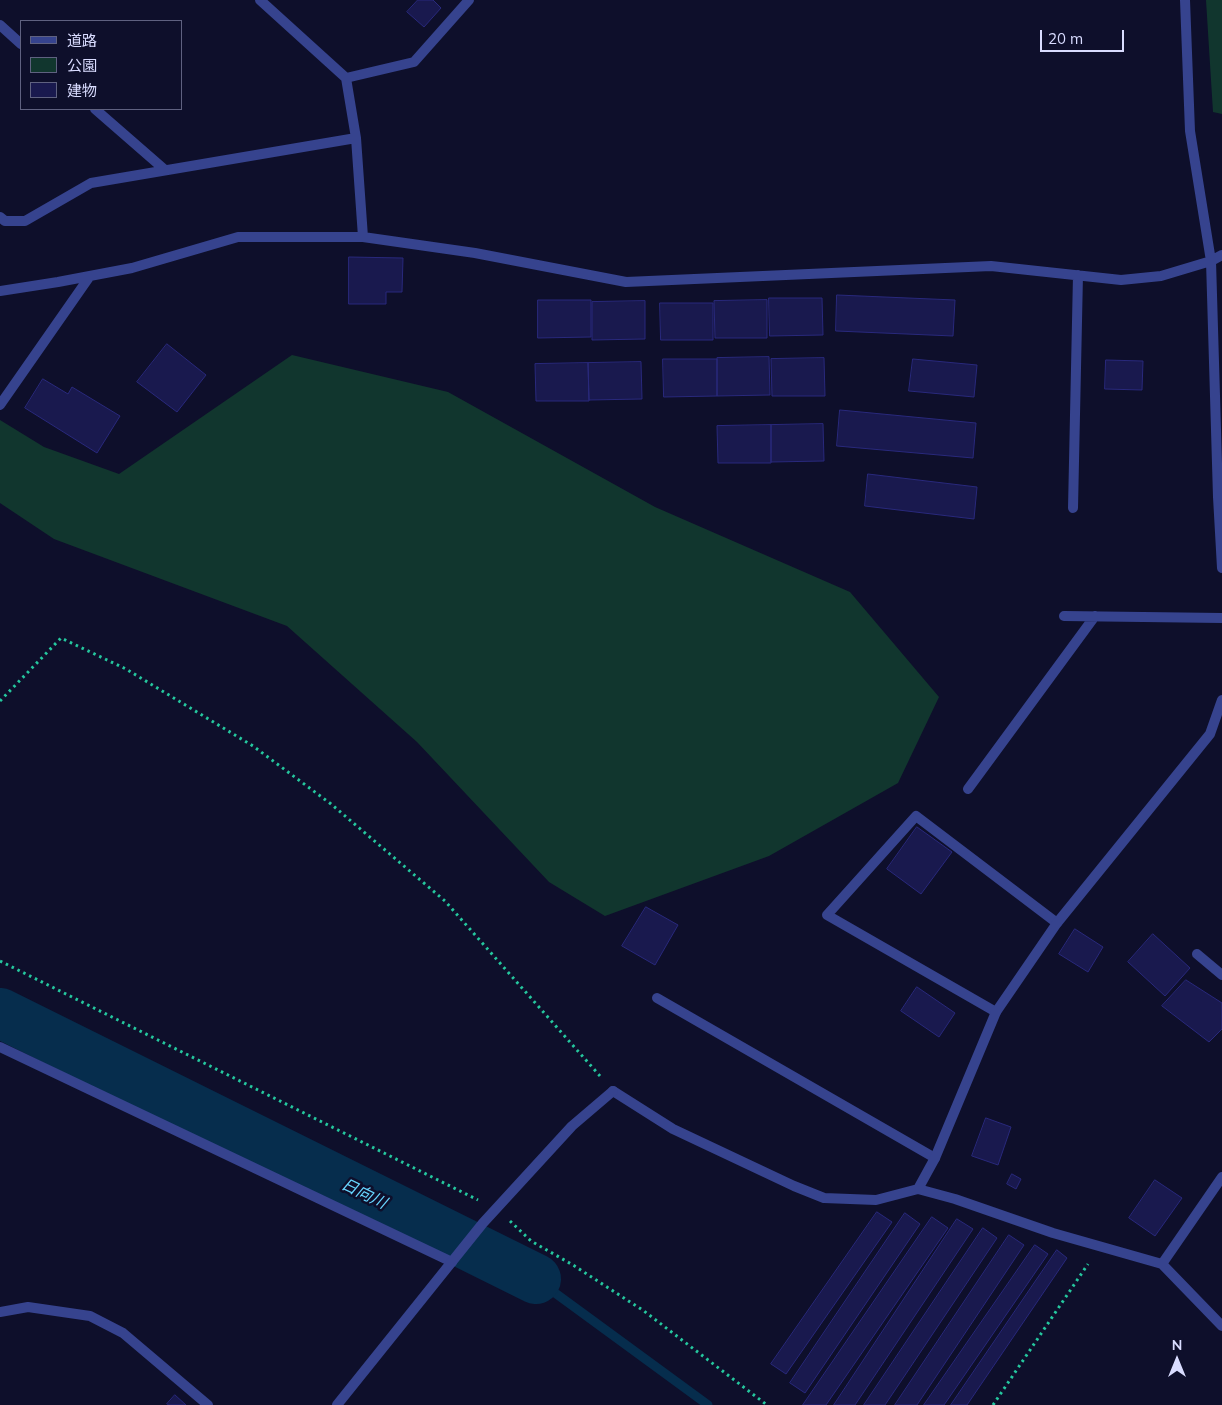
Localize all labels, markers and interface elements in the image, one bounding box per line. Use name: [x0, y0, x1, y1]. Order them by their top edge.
legend: [20, 20, 182, 110]
scale bar: [1042, 20, 1126, 52]
text: 20 m: [1048, 29, 1083, 48]
text: 道路: [67, 31, 97, 50]
text: 公園: [67, 56, 97, 75]
text: 建物: [67, 81, 97, 100]
water label: 日向川: [338, 1175, 390, 1213]
north arrow: [1152, 1335, 1202, 1385]
text: N: [1172, 1336, 1182, 1354]

